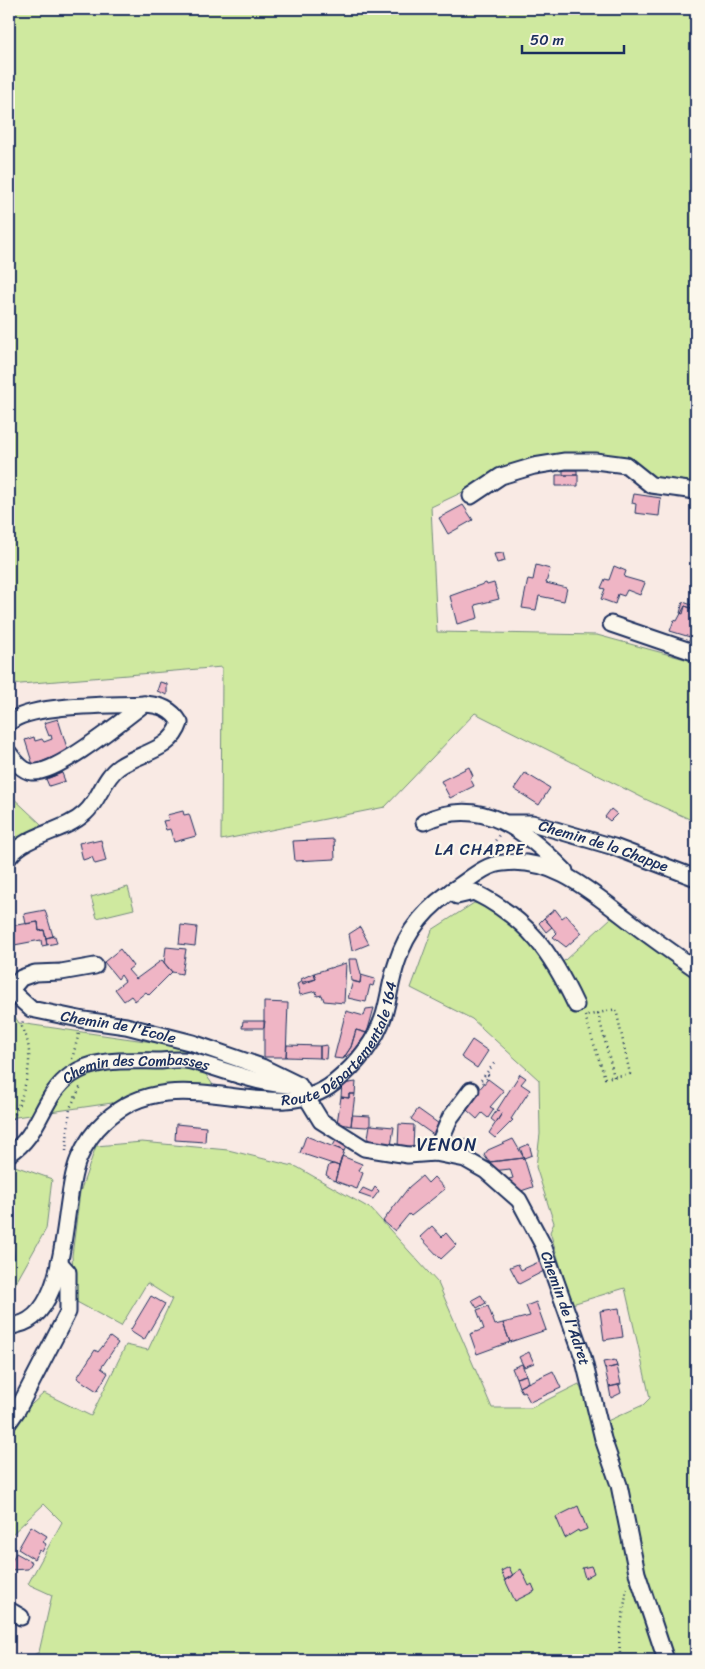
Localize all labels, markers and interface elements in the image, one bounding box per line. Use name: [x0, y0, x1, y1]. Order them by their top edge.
scale bar: [522, 22, 625, 54]
text: 50 m: [530, 27, 565, 53]
street label: Chemin de la Chappe: [535, 813, 672, 879]
district label: LA CHAPPE: [435, 835, 525, 864]
street label: Route Départementale 164: [281, 979, 404, 1113]
street label: Chemin de l'École: [58, 1003, 179, 1051]
street label: Chemin des Combasses: [56, 1047, 213, 1091]
district label: VENON: [416, 1129, 478, 1161]
street label: Chemin de l'Adret: [533, 1247, 598, 1368]

